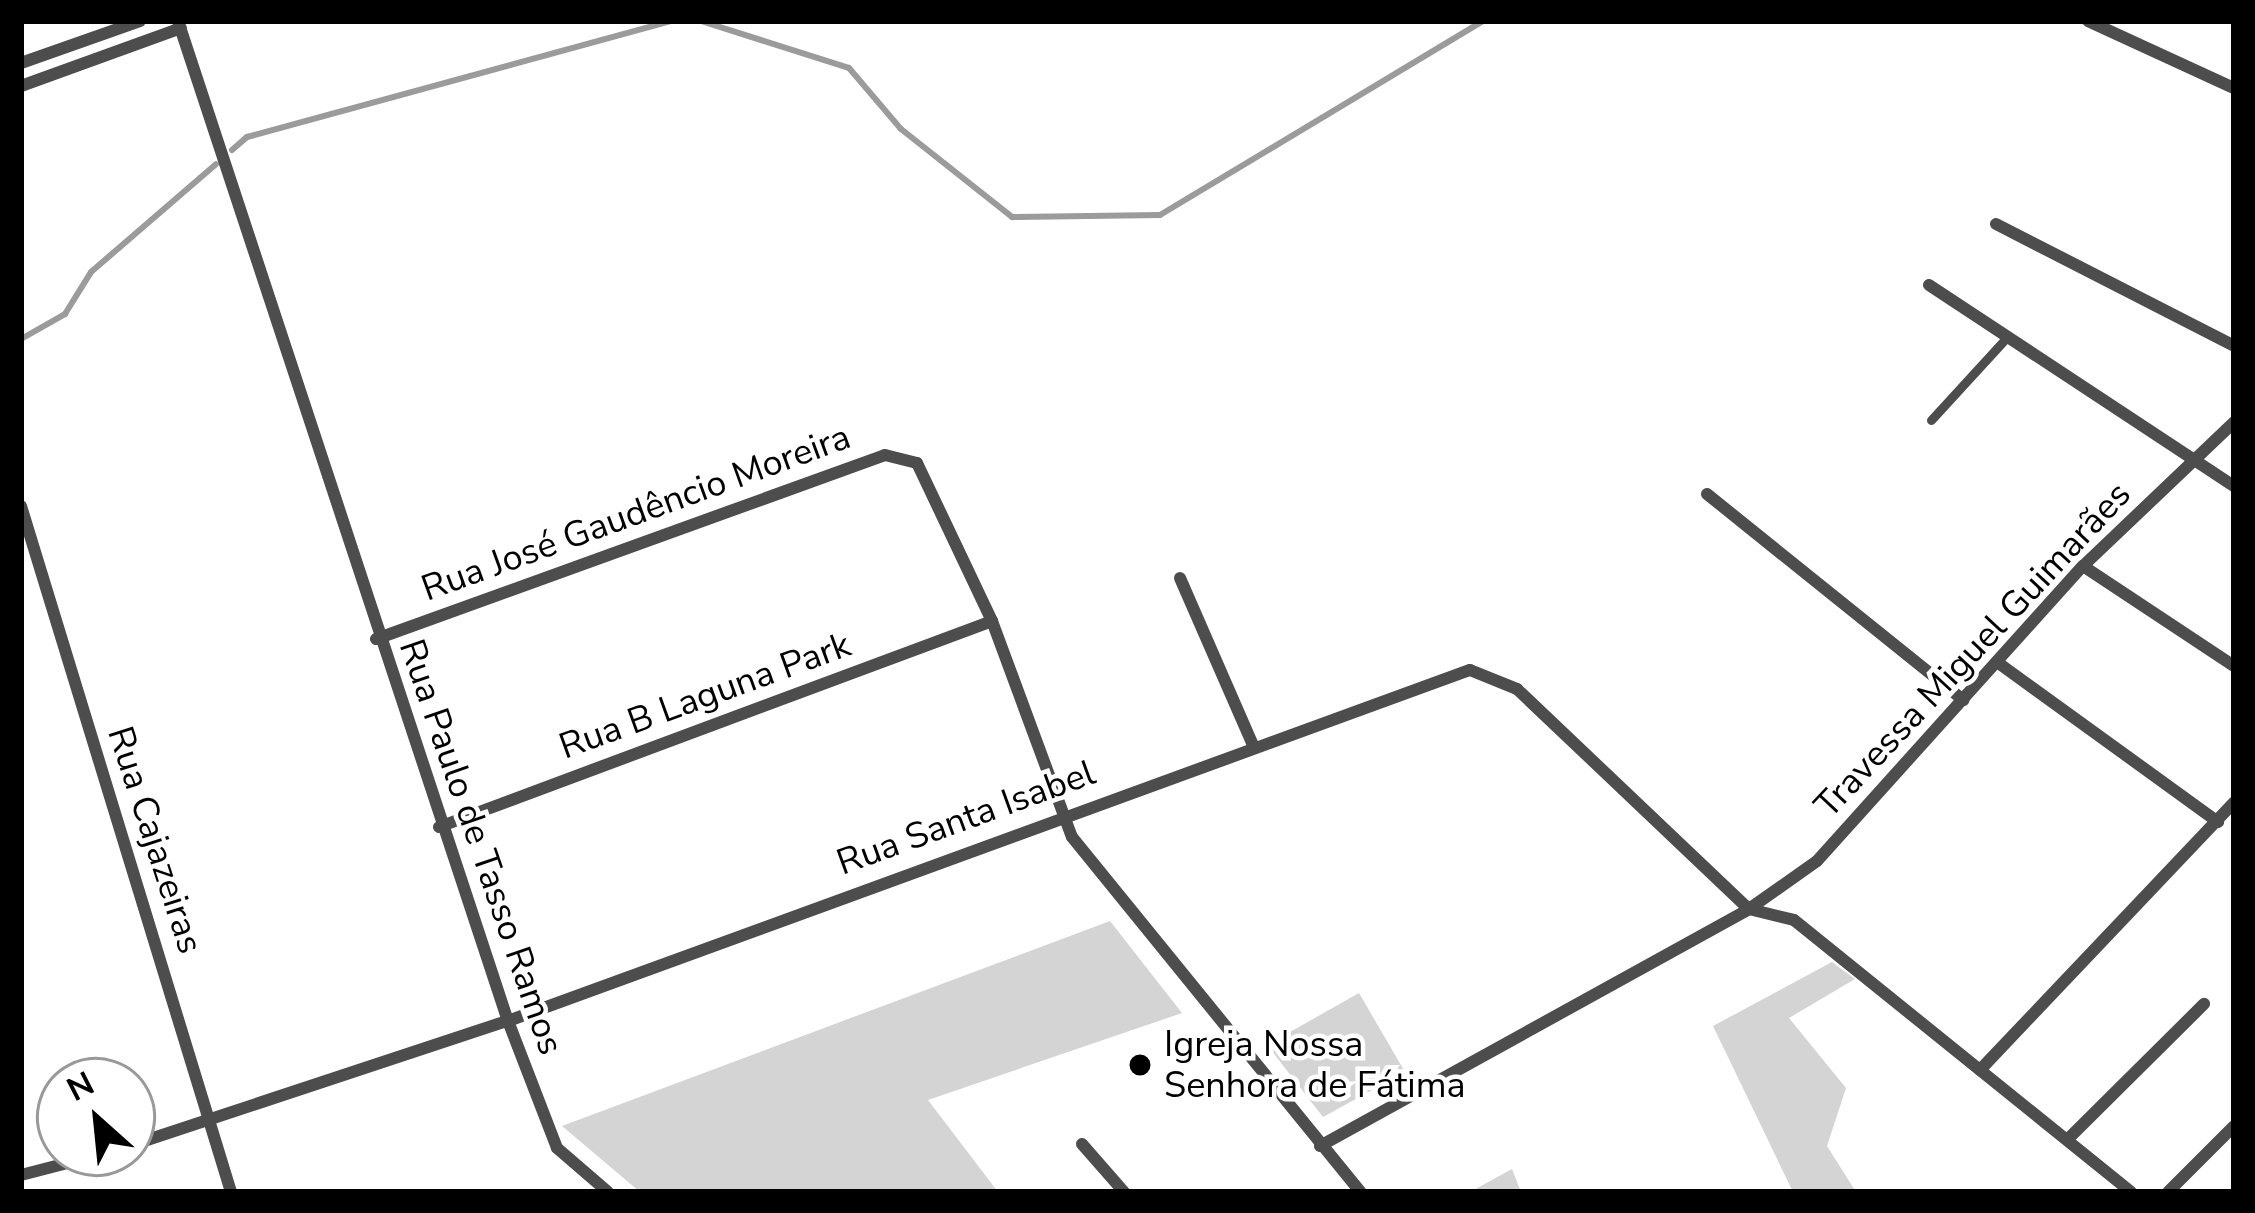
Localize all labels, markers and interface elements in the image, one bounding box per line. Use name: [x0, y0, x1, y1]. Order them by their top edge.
street label: Rua José Gaudêncio Moreira: [416, 415, 856, 611]
street label: Travessa Miguel Guimarães: [1806, 473, 2140, 827]
street label: Rua B Laguna Park: [553, 623, 857, 769]
street label: Rua Paulo de Tasso Ramos: [390, 634, 572, 1060]
street label: Rua Cajazeiras: [98, 721, 212, 959]
street label: Rua Santa Isabel: [831, 751, 1101, 885]
place label: Igreja Nossa Senhora de Fátima: [1164, 1022, 1466, 1107]
marker: Igreja Nossa Senhora de Fátima: [1127, 1052, 1153, 1078]
north arrow: [36, 1057, 156, 1177]
text: N: [60, 1061, 102, 1113]

